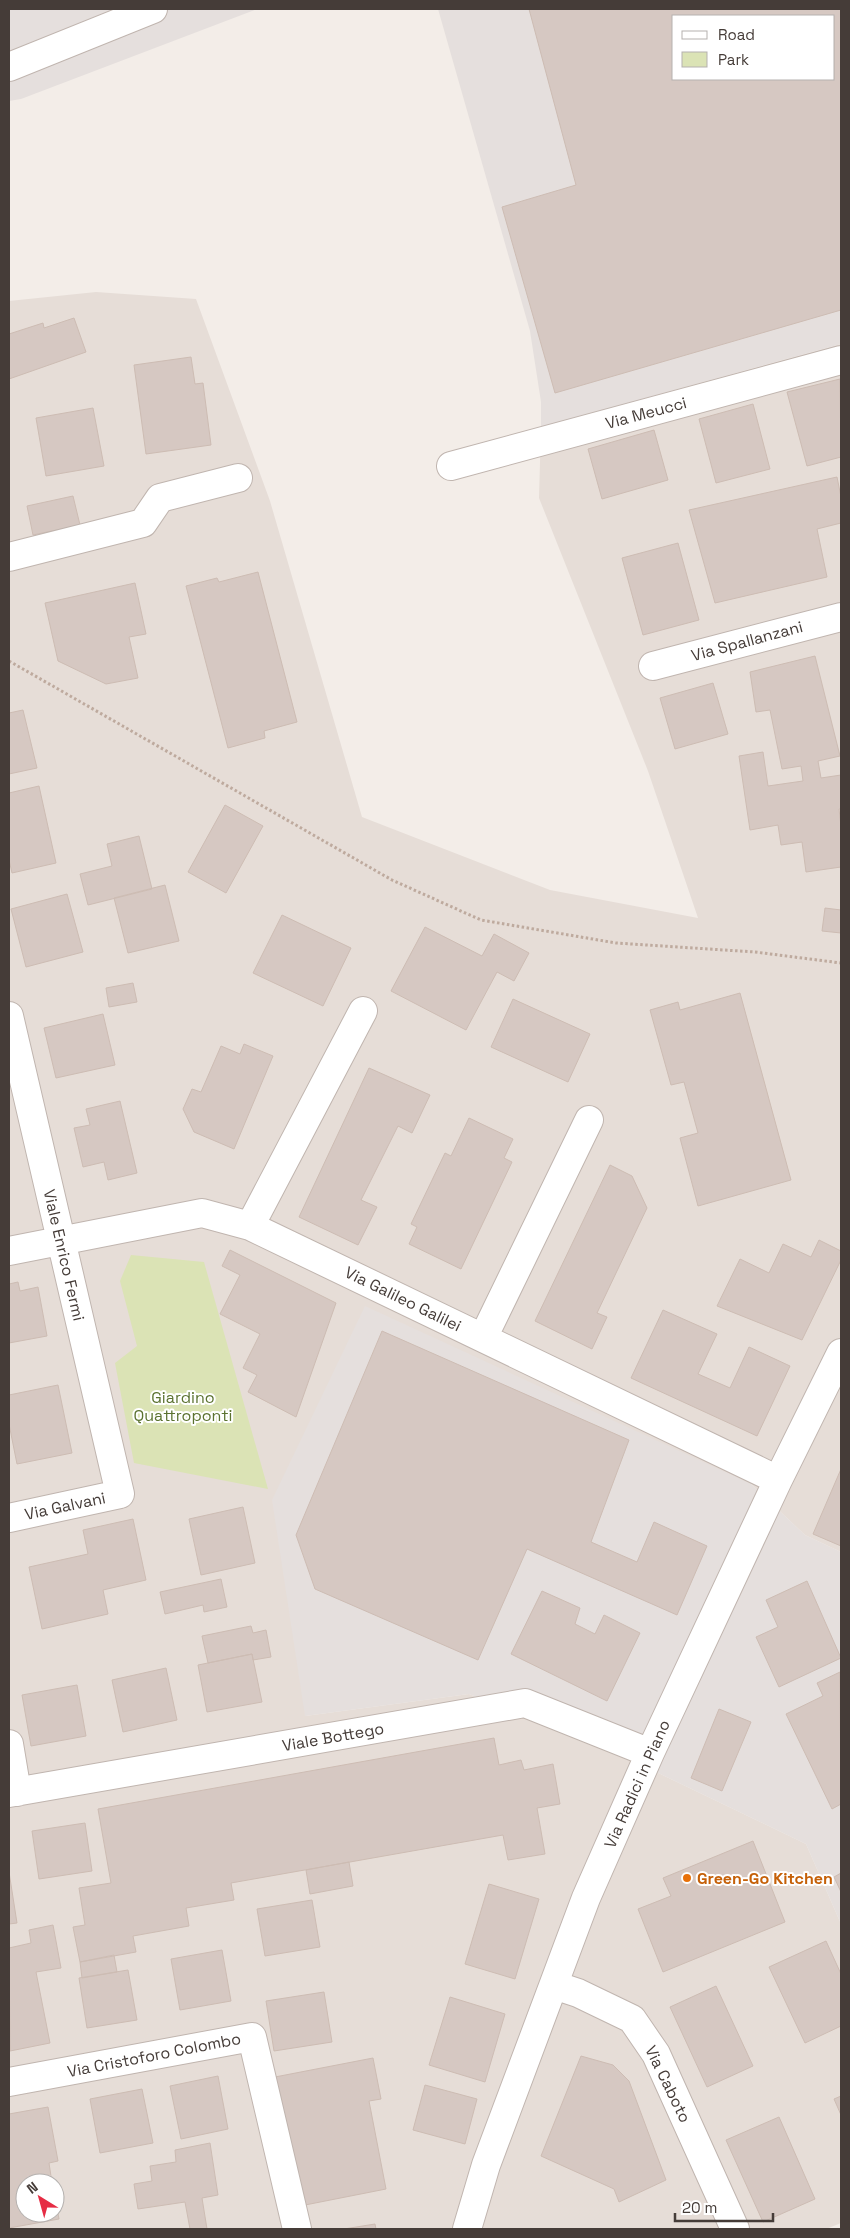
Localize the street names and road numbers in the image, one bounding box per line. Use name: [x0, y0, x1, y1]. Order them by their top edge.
street label: Via Meucci: [603, 392, 689, 434]
street label: Via Spallanzani: [689, 616, 805, 666]
street label: Viale Enrico Fermi: [39, 1187, 89, 1323]
street label: Via Galileo Galilei: [341, 1262, 465, 1336]
street label: Via Galvani: [23, 1487, 107, 1525]
street label: Via Radici in Piano: [599, 1717, 675, 1851]
street label: Viale Bottego: [280, 1718, 386, 1756]
street label: Via Cristoforo Colombo: [65, 2028, 243, 2082]
street label: Via Caboto: [640, 2042, 696, 2126]

